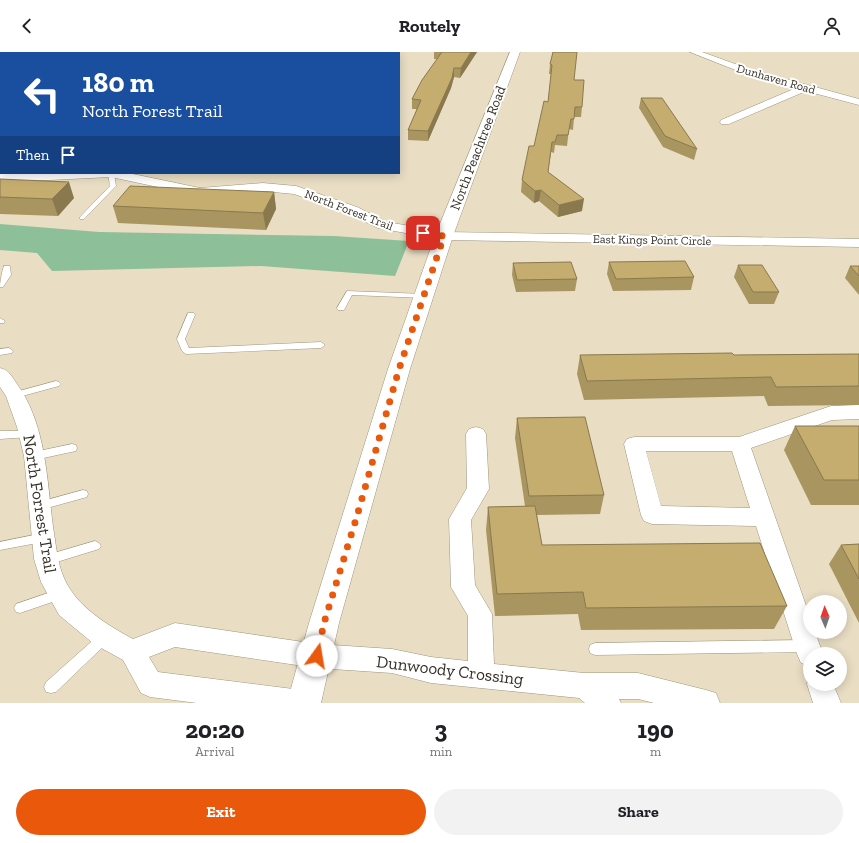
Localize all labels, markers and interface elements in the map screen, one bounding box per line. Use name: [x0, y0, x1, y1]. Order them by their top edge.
icon: back: [16, 15, 38, 37]
text: Routely: [399, 15, 460, 37]
icon: person: [821, 15, 843, 37]
street label: Dunhaven Road: [735, 61, 817, 97]
text: 180 m: [82, 66, 154, 99]
icon: left: [16, 68, 68, 120]
street label: North Peachtree Road: [446, 83, 510, 213]
text: North Forest Trail: [82, 100, 223, 122]
icon: arrive: [57, 144, 79, 166]
text: Then: [16, 146, 49, 164]
street label: North Forest Trail: [303, 187, 395, 233]
pin: [406, 216, 440, 250]
icon: arrive: [412, 222, 434, 244]
street label: East Kings Point Circle: [593, 232, 712, 248]
street label: North Forrest Trail: [19, 433, 61, 575]
north arrow: [803, 595, 847, 639]
map controls: [803, 595, 847, 691]
position arrow: [296, 635, 338, 677]
button: layers: [803, 647, 847, 691]
street label: Dunwoody Crossing: [375, 651, 525, 689]
text: 20:20: [185, 715, 245, 744]
text: 3: [435, 715, 447, 744]
text: 190: [637, 715, 674, 744]
text: Arrival: [195, 744, 235, 759]
text: min: [430, 744, 452, 759]
text: m: [650, 744, 661, 759]
button: Exit: [16, 789, 426, 835]
button: Share: [434, 789, 843, 835]

